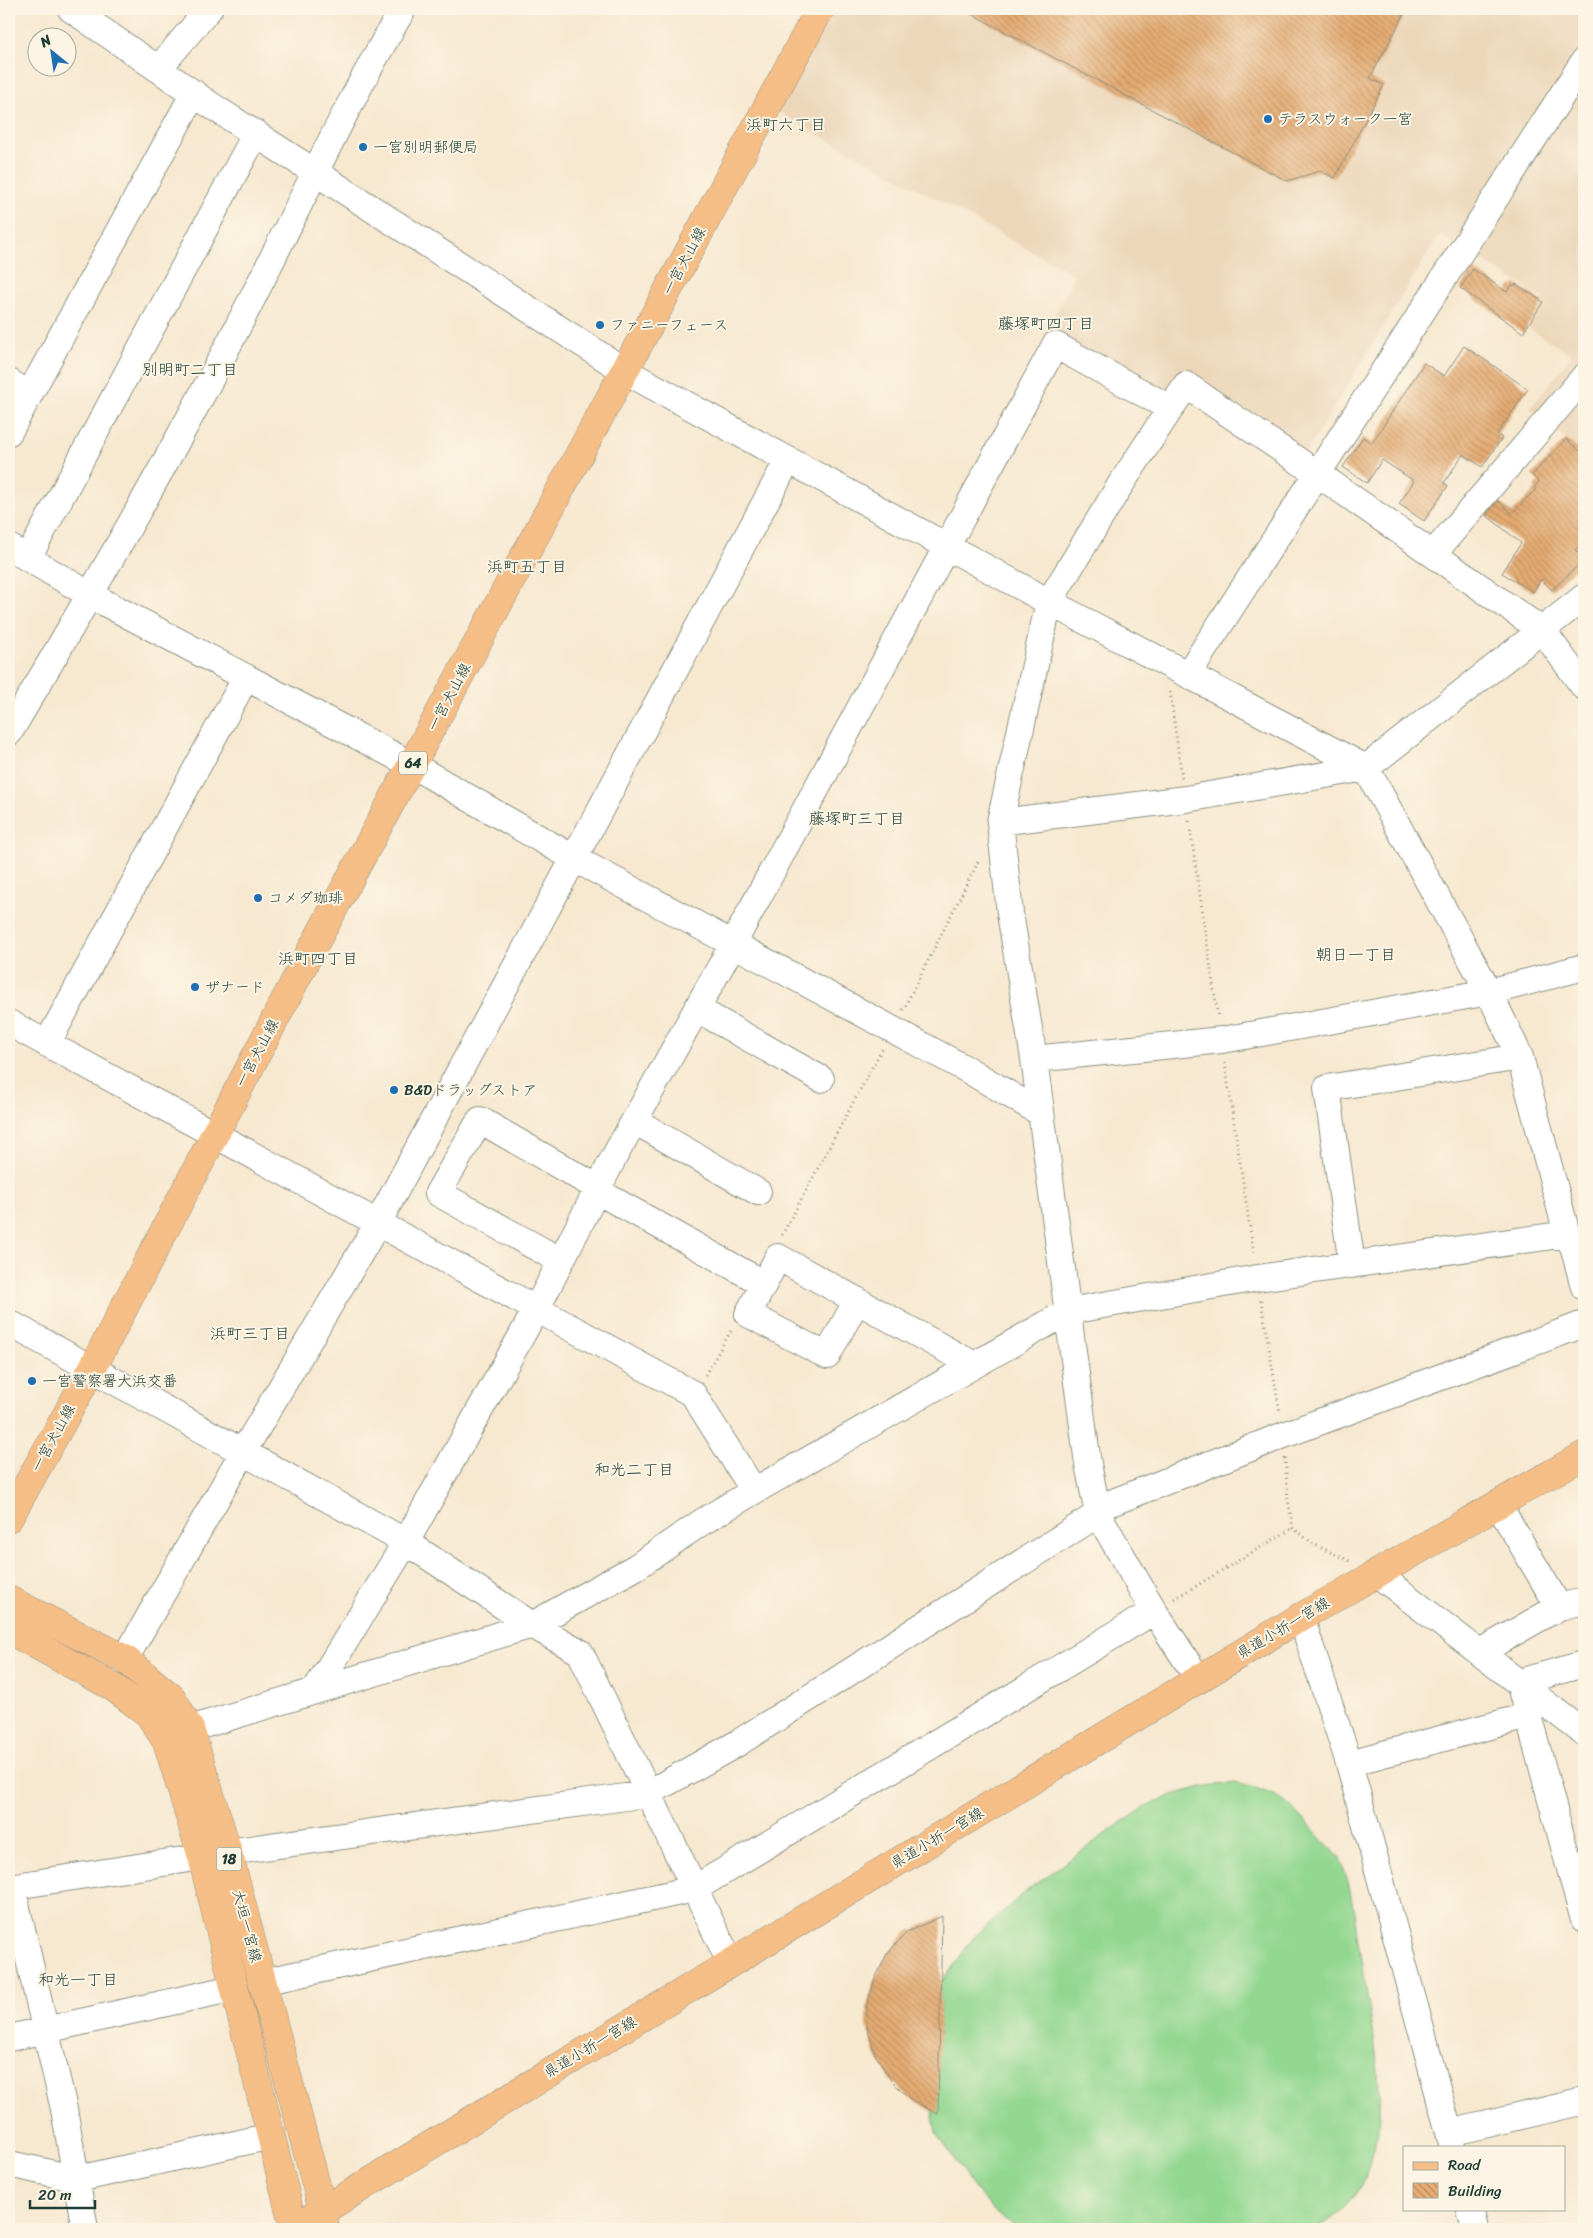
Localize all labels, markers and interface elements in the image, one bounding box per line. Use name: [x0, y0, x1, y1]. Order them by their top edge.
north arrow: [28, 28, 78, 78]
text: N: [34, 28, 56, 55]
place label: テラスウォーク一宮: [1278, 106, 1412, 132]
district label: 浜町六丁目: [746, 110, 826, 139]
marker: テラスウォーク一宮: [1262, 113, 1274, 125]
place label: 一宮別明郵便局: [373, 134, 478, 160]
marker: 一宮別明郵便局: [357, 141, 369, 153]
street label: 一宮犬山線: [655, 222, 713, 300]
district label: 藤塚町四丁目: [998, 309, 1094, 338]
place label: ファニーフェース: [610, 312, 728, 338]
marker: ファニーフェース: [594, 319, 606, 331]
district label: 別明町二丁目: [142, 355, 238, 384]
district label: 浜町五丁目: [487, 552, 567, 581]
street label: 一宮犬山線: [420, 658, 478, 736]
road number: 64: [399, 751, 427, 774]
district label: 藤塚町三丁目: [809, 804, 905, 833]
place label: コメダ珈琲: [268, 885, 343, 911]
marker: コメダ珈琲: [252, 892, 264, 904]
district label: 朝日一丁目: [1316, 940, 1396, 969]
district label: 浜町四丁目: [278, 944, 358, 973]
place label: ザナード: [205, 974, 265, 1000]
marker: ザナード: [189, 981, 201, 993]
street label: 一宮犬山線: [228, 1014, 286, 1092]
place label: B&Dドラッグストア: [404, 1077, 537, 1103]
marker: B&Dドラッグストア: [388, 1084, 400, 1096]
district label: 浜町三丁目: [210, 1319, 290, 1348]
place label: 一宮警察署大浜交番: [42, 1368, 177, 1394]
marker: 一宮警察署大浜交番: [26, 1375, 38, 1387]
street label: 一宮犬山線: [23, 1399, 83, 1477]
district label: 和光二丁目: [594, 1455, 674, 1484]
street label: 県道小折一宮線: [1231, 1590, 1335, 1666]
street label: 県道小折一宮線: [885, 1800, 989, 1876]
road number: 18: [216, 1848, 242, 1870]
street label: 大垣一宮線: [225, 1886, 269, 1966]
district label: 和光一丁目: [38, 1965, 118, 1994]
street label: 県道小折一宮線: [538, 2009, 642, 2085]
legend: [1403, 2146, 1566, 2210]
text: Road: [1448, 2152, 1481, 2178]
scale bar: [30, 2178, 95, 2210]
text: Building: [1448, 2178, 1502, 2204]
text: 20 m: [38, 2182, 72, 2208]

